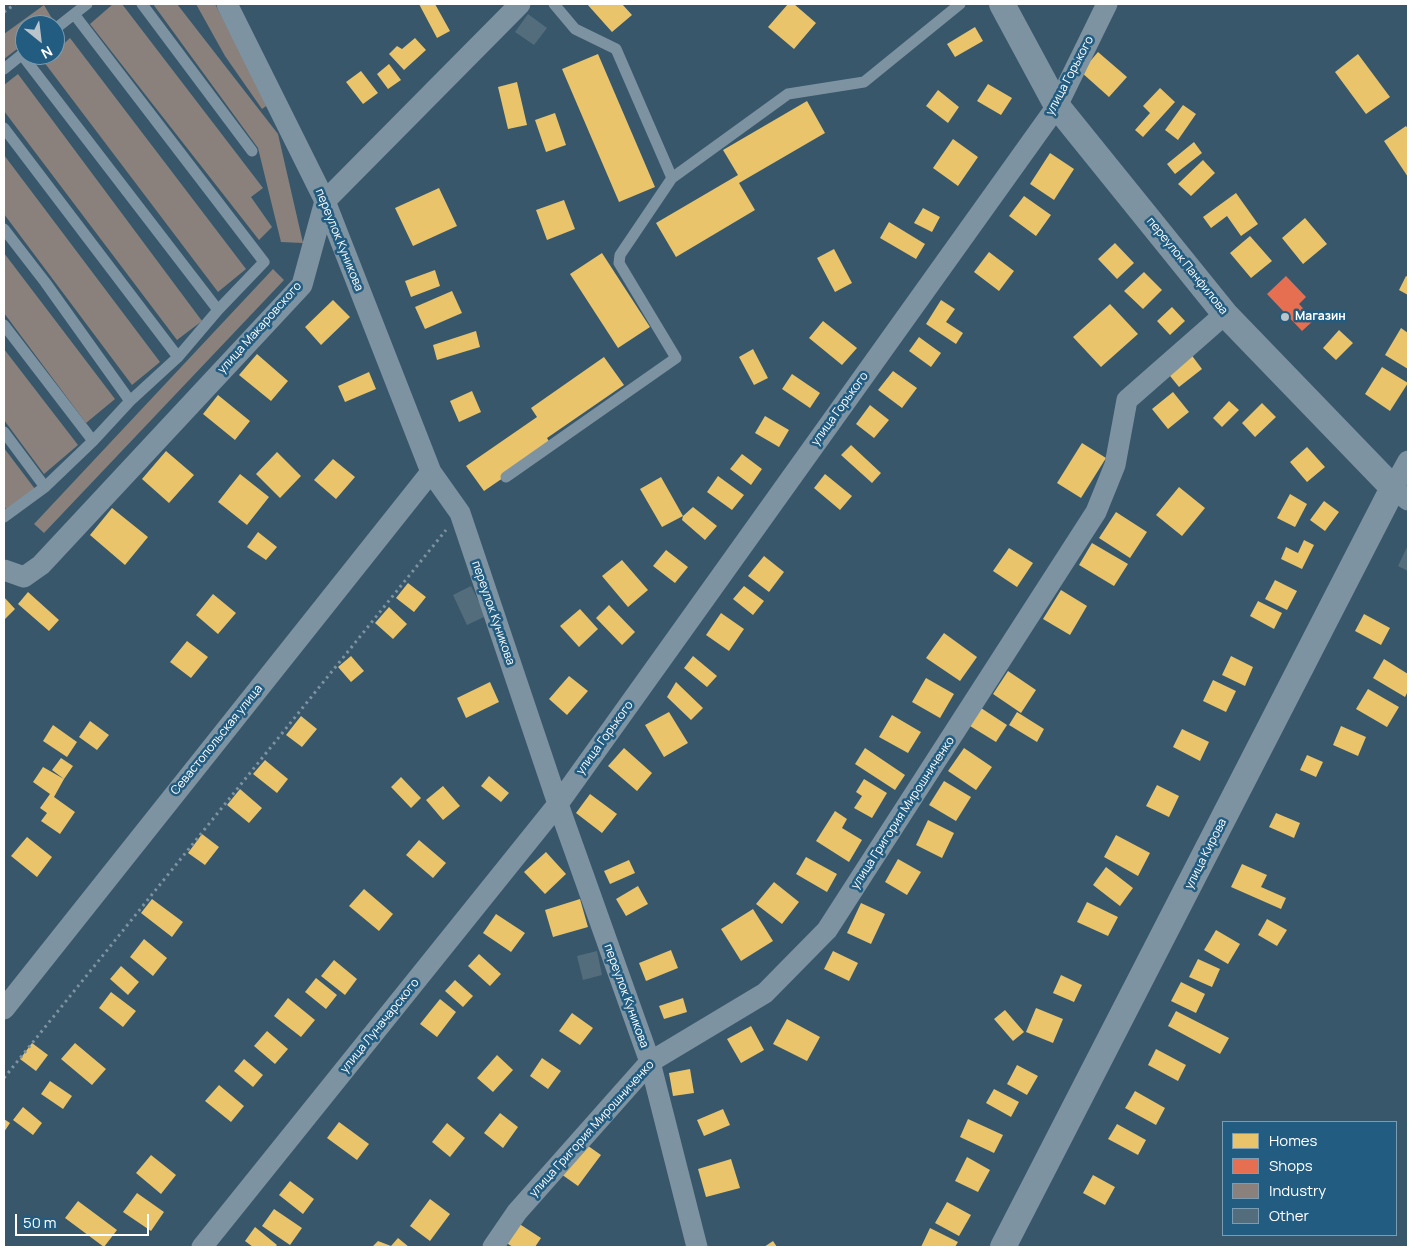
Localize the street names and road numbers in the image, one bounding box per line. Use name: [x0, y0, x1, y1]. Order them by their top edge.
street label: улица Горького: [1043, 34, 1097, 118]
street label: переулок Куникова: [312, 187, 366, 293]
street label: переулок Панфилова: [1143, 214, 1231, 318]
street label: улица Макаровского: [215, 279, 305, 377]
street label: улица Горького: [808, 369, 872, 449]
street label: переулок Куникова: [468, 559, 518, 667]
street label: Севастопольская улица: [168, 682, 266, 798]
street label: улица Горького: [573, 698, 637, 778]
street label: улица Григория Мирошниченко: [848, 734, 958, 892]
street label: улица Кирова: [1182, 816, 1230, 892]
street label: переулок Куникова: [601, 942, 651, 1050]
street label: улица Луначарского: [338, 976, 422, 1076]
street label: улица Григория Мирошниченко: [527, 1058, 657, 1200]

